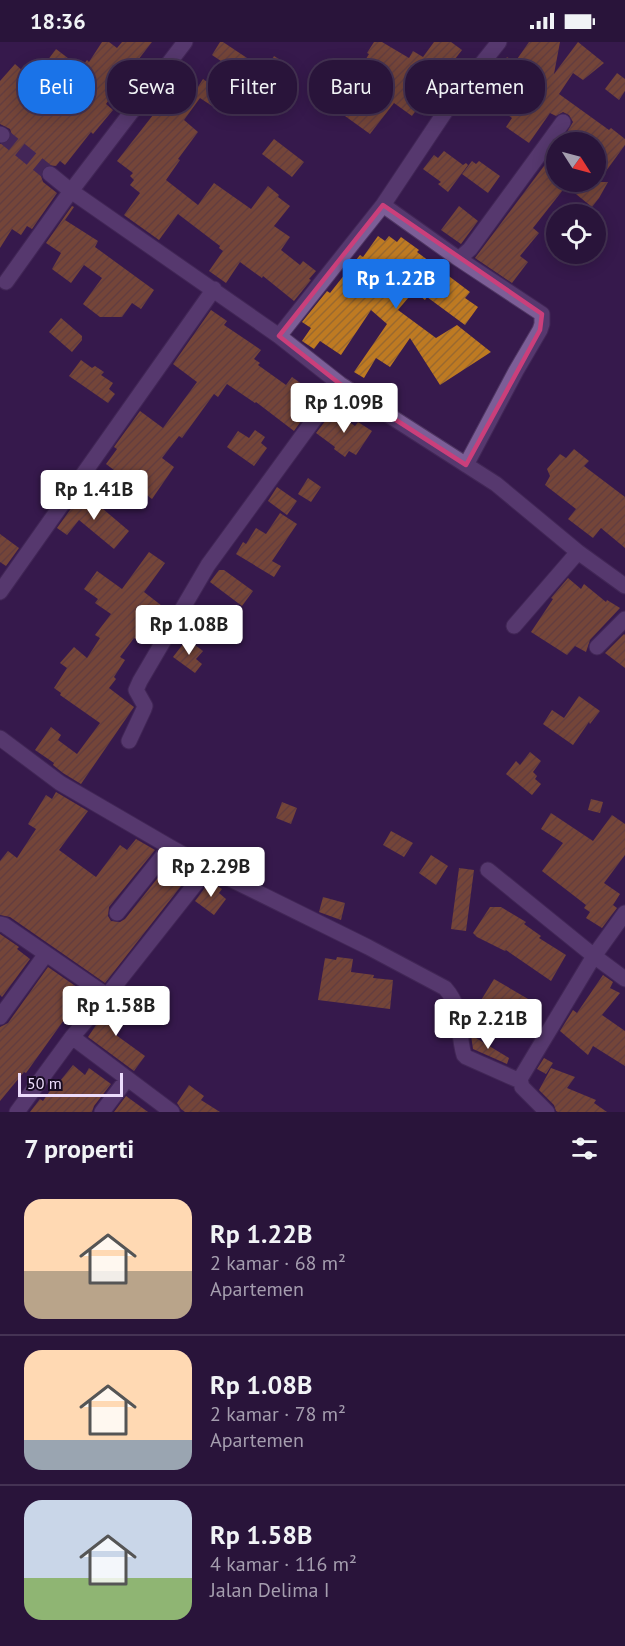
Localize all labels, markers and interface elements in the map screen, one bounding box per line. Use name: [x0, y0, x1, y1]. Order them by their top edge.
text: 18:36: [30, 7, 86, 35]
chip: Beli: [18, 60, 95, 114]
chip: Sewa: [107, 60, 196, 114]
chip: Filter: [208, 60, 297, 114]
chip: Baru: [309, 60, 393, 114]
chip: Apartemen: [405, 60, 545, 114]
north arrow: [546, 132, 606, 192]
map controls: [546, 132, 606, 264]
button: locate: [546, 204, 606, 264]
pin: Rp 1.22B: [334, 259, 458, 310]
text: Rp 1.22B: [357, 265, 435, 291]
pin: Rp 1.09B: [282, 383, 406, 434]
text: Rp 1.09B: [305, 389, 383, 415]
pin: Rp 1.41B: [32, 470, 156, 521]
text: Rp 1.41B: [55, 476, 133, 502]
pin: Rp 1.08B: [127, 605, 251, 656]
text: Rp 1.08B: [150, 611, 228, 637]
pin: Rp 2.29B: [149, 847, 273, 898]
text: Rp 2.29B: [172, 853, 250, 879]
pin: Rp 1.58B: [54, 986, 178, 1037]
text: Rp 1.58B: [77, 992, 155, 1018]
pin: Rp 2.21B: [426, 999, 550, 1050]
text: Rp 2.21B: [449, 1005, 527, 1031]
scale bar: [18, 1070, 123, 1098]
text: 50 m: [27, 1073, 62, 1093]
text: 7 properti: [24, 1132, 134, 1165]
icon: filters: [568, 1132, 601, 1165]
text: Rp 1.22B: [210, 1217, 312, 1250]
icon: home: [72, 1223, 144, 1295]
text: 2 kamar · 68 m²: [210, 1250, 346, 1276]
text: Apartemen: [210, 1276, 304, 1302]
text: Rp 1.08B: [210, 1368, 312, 1401]
icon: home: [72, 1374, 144, 1446]
text: 2 kamar · 78 m²: [210, 1401, 346, 1427]
text: Apartemen: [210, 1427, 304, 1453]
text: Rp 1.58B: [210, 1518, 312, 1551]
icon: home: [72, 1524, 144, 1596]
text: 4 kamar · 116 m²: [210, 1551, 357, 1577]
text: Jalan Delima I: [210, 1577, 330, 1603]

